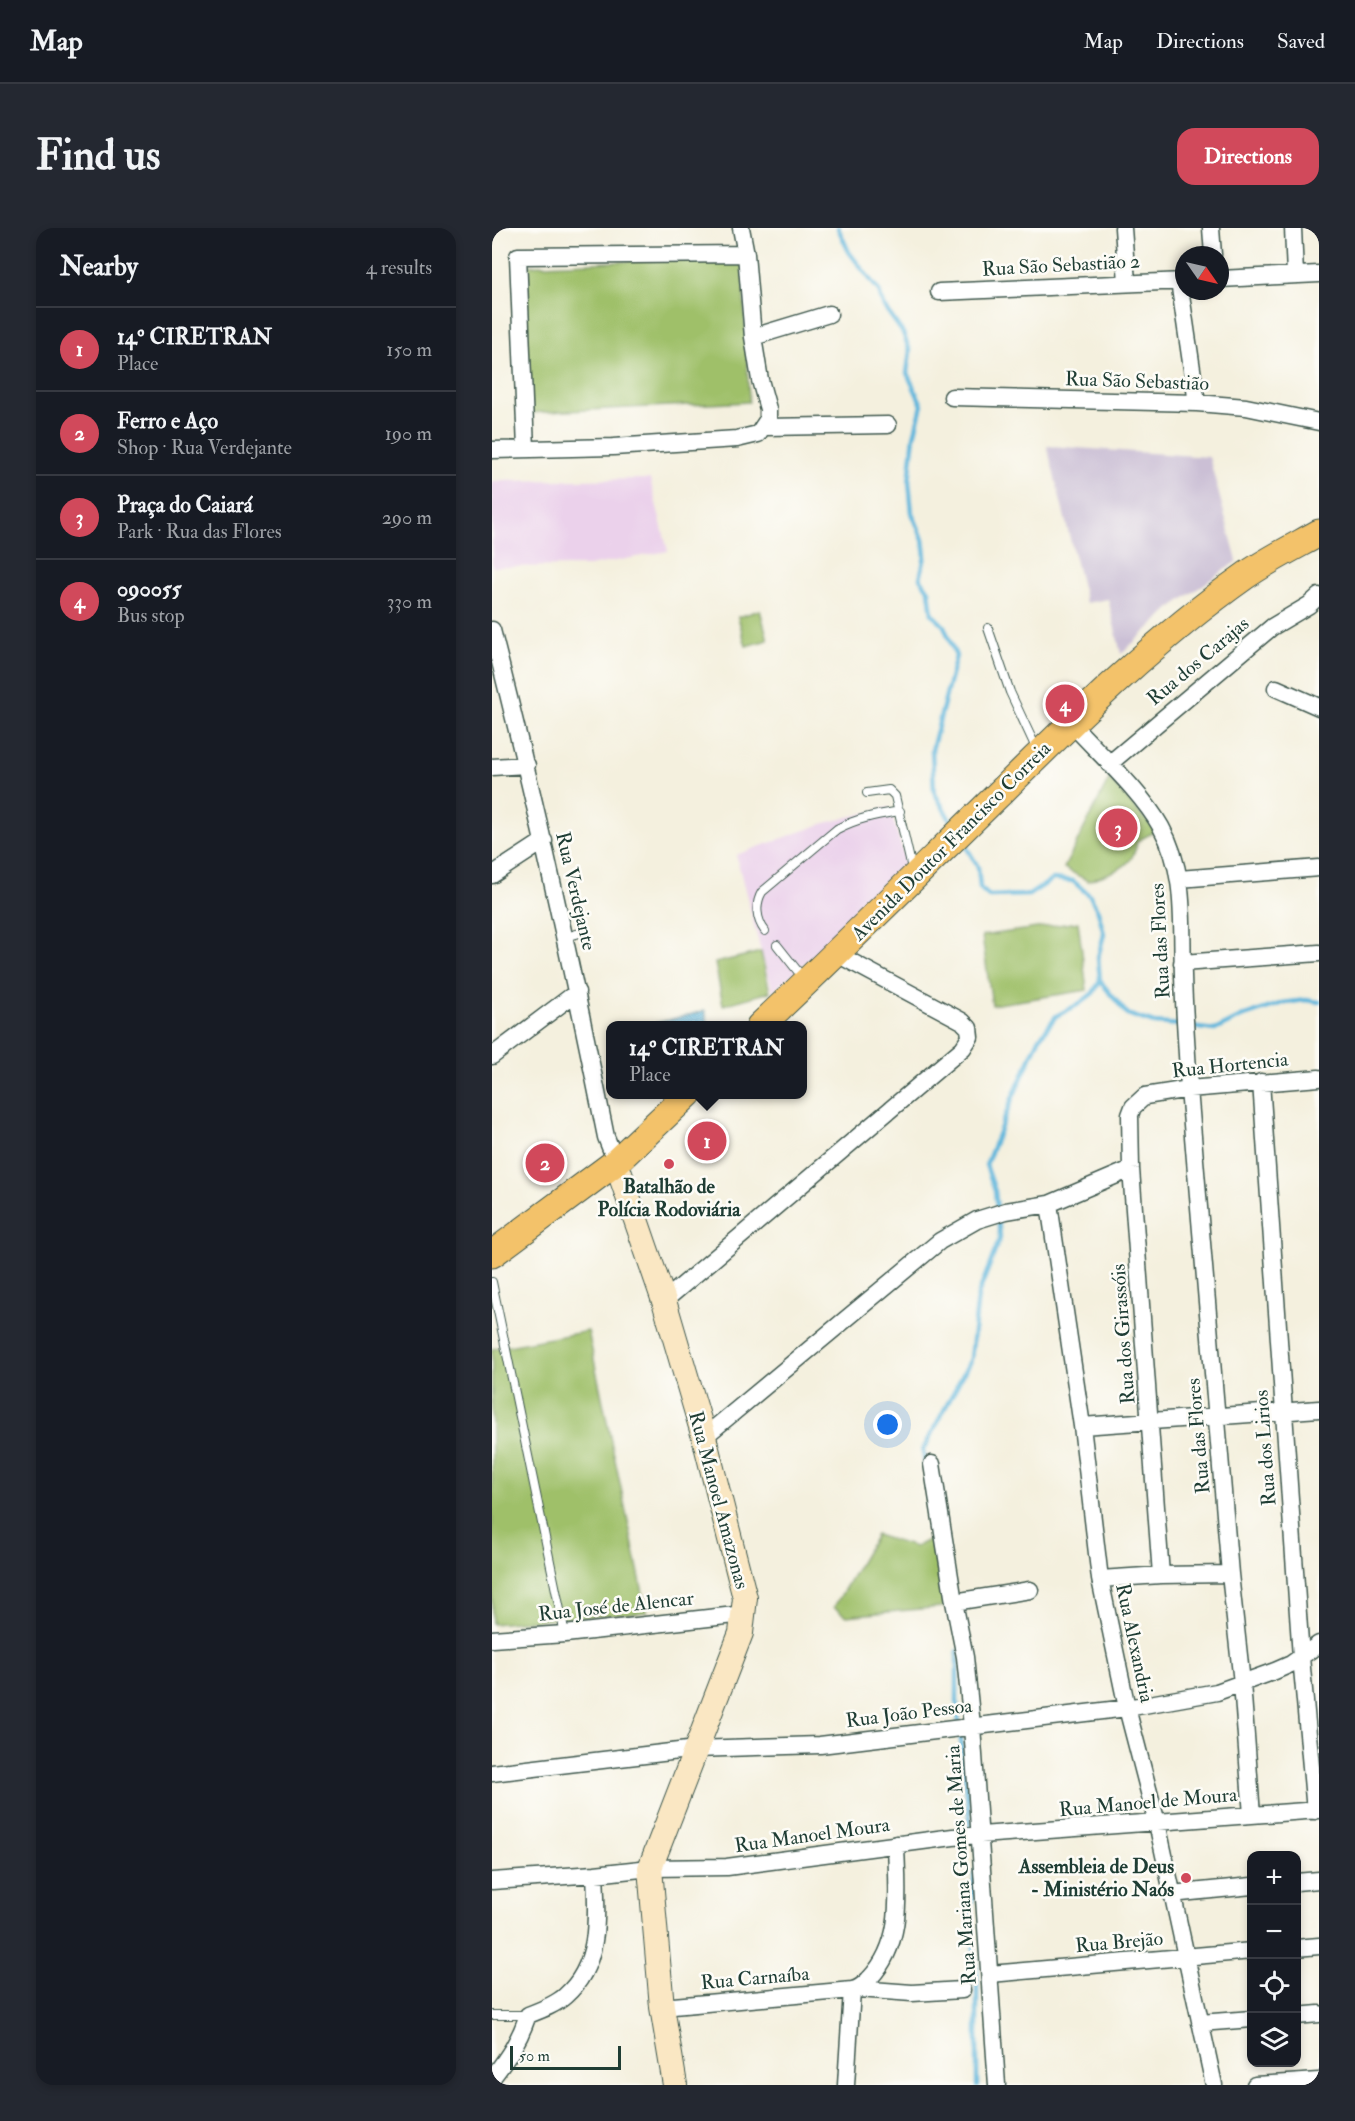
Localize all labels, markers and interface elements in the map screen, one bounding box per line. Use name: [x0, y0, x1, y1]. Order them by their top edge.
text: Map: [30, 24, 83, 59]
text: Map: [1083, 28, 1123, 55]
text: Directions: [1156, 28, 1244, 55]
text: Saved: [1277, 28, 1325, 55]
button: Directions: [1177, 128, 1319, 185]
text: Find us: [36, 130, 160, 182]
north arrow: [1175, 246, 1229, 300]
street label: Rua São Sebastião 2: [981, 248, 1141, 282]
text: Nearby: [60, 251, 138, 283]
text: 4 results: [366, 255, 432, 280]
text: 14º CIRETRAN: [117, 323, 272, 351]
text: 1: [76, 337, 83, 362]
text: 150 m: [386, 337, 432, 362]
text: Place: [117, 351, 158, 376]
street label: Rua São Sebastião: [1065, 366, 1209, 396]
text: Ferro e Aço: [117, 407, 218, 435]
text: 2: [74, 421, 85, 446]
text: 190 m: [385, 421, 432, 446]
text: Shop · Rua Verdejante: [117, 435, 292, 460]
text: Praça do Caiará: [117, 491, 253, 519]
text: 3: [76, 505, 83, 530]
text: 290 m: [382, 505, 432, 530]
text: Park · Rua das Flores: [117, 519, 282, 544]
text: 090055: [117, 575, 181, 603]
text: 4: [74, 589, 85, 614]
text: 330 m: [387, 589, 432, 614]
text: Bus stop: [117, 603, 185, 628]
street label: Rua dos Carajas: [1142, 611, 1254, 711]
pin: 4: [1046, 682, 1084, 726]
street label: Avenida Doutor Francisco Correia: [845, 736, 1056, 947]
pin: 3: [1098, 806, 1138, 850]
street label: Rua Verdejante: [550, 829, 602, 953]
street label: Rua das Flores: [1144, 882, 1176, 999]
popup: [606, 1021, 807, 1099]
text: 14º CIRETRAN: [629, 1034, 784, 1062]
street label: Rua Hortencia: [1171, 1046, 1290, 1084]
text: Place: [629, 1062, 671, 1087]
pin: 1: [688, 1118, 726, 1164]
pin: 2: [526, 1140, 564, 1186]
marker: Batalhão de Polícia Rodoviária: [662, 1157, 676, 1171]
place label: Batalhão de Polícia Rodoviária: [597, 1174, 741, 1222]
street label: Rua dos Girassóis: [1106, 1263, 1140, 1405]
street label: Rua das Flores: [1180, 1377, 1216, 1495]
street label: Rua dos Lirios: [1248, 1389, 1282, 1507]
street label: Rua Manoel Amazonas: [683, 1408, 755, 1592]
your location: [873, 1410, 902, 1439]
street label: Rua Alexandria: [1110, 1581, 1160, 1706]
street label: Rua José de Alencar: [537, 1585, 696, 1627]
street label: Rua João Pessoa: [844, 1693, 975, 1733]
street label: Rua Mariana Gomes de Maria: [940, 1744, 982, 1986]
street label: Rua Manoel de Moura: [1058, 1782, 1239, 1822]
street label: Rua Manoel Moura: [733, 1812, 892, 1858]
map controls: [1247, 1851, 1301, 2067]
button: +: [1247, 1851, 1301, 1905]
place label: Assembleia de Deus - Ministério Naós: [1018, 1854, 1174, 1902]
marker: Assembleia de Deus - Ministério Naós: [1179, 1871, 1193, 1885]
button: −: [1247, 1905, 1301, 1959]
street label: Rua Brejão: [1074, 1926, 1164, 1958]
button: locate: [1247, 1959, 1301, 2013]
street label: Rua Carnaíba: [700, 1961, 811, 1995]
button: layers: [1247, 2013, 1301, 2067]
scale bar: [510, 2043, 621, 2070]
text: 50 m: [519, 2046, 550, 2066]

